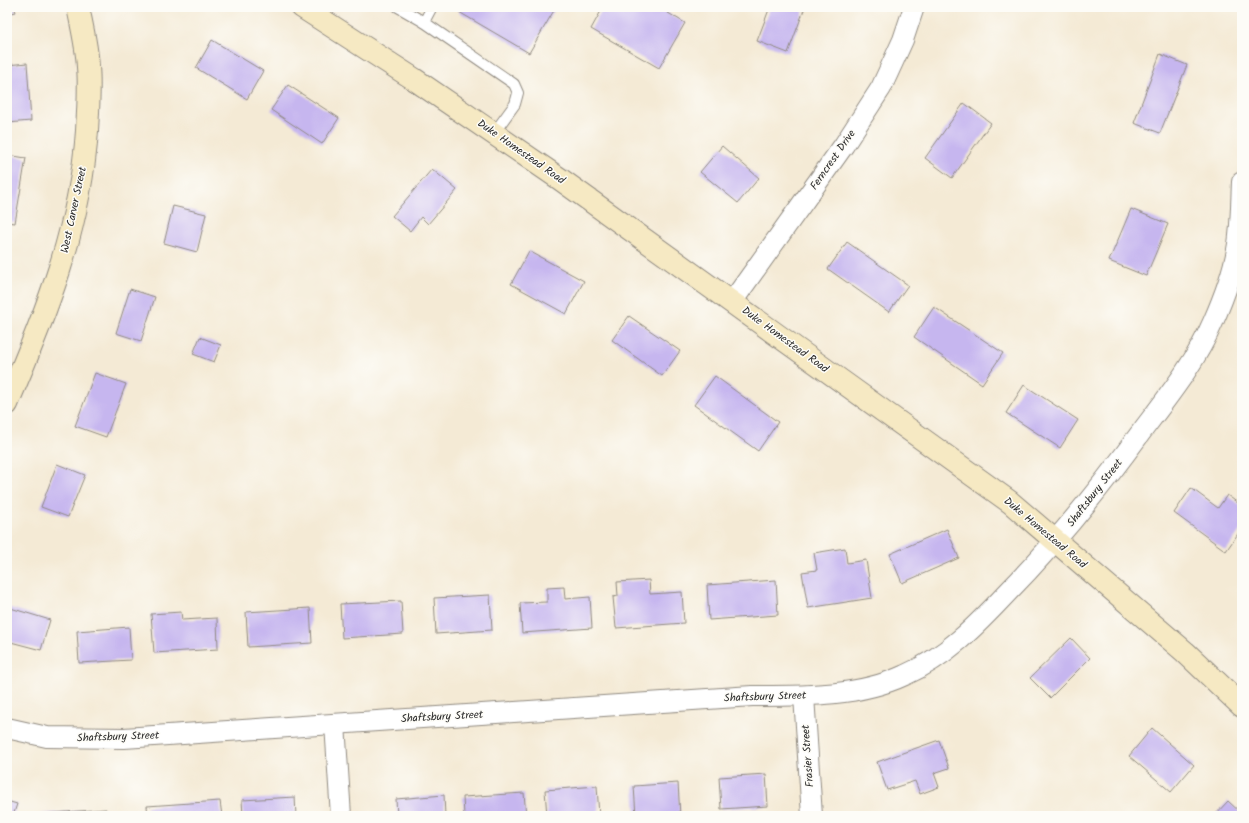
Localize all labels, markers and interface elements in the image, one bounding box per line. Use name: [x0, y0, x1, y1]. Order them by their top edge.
street label: Duke Homestead Road: [473, 115, 569, 189]
street label: Ferncrest Drive: [806, 126, 860, 194]
street label: West Carver Street: [56, 164, 92, 255]
street label: Duke Homestead Road: [738, 302, 833, 378]
street label: Shaftsbury Street: [1063, 455, 1128, 531]
street label: Duke Homestead Road: [999, 493, 1091, 574]
street label: Shaftsbury Street: [724, 687, 807, 707]
street label: Shaftsbury Street: [401, 706, 484, 728]
street label: Frasier Street: [797, 723, 819, 788]
street label: Shaftsbury Street: [77, 727, 160, 747]

